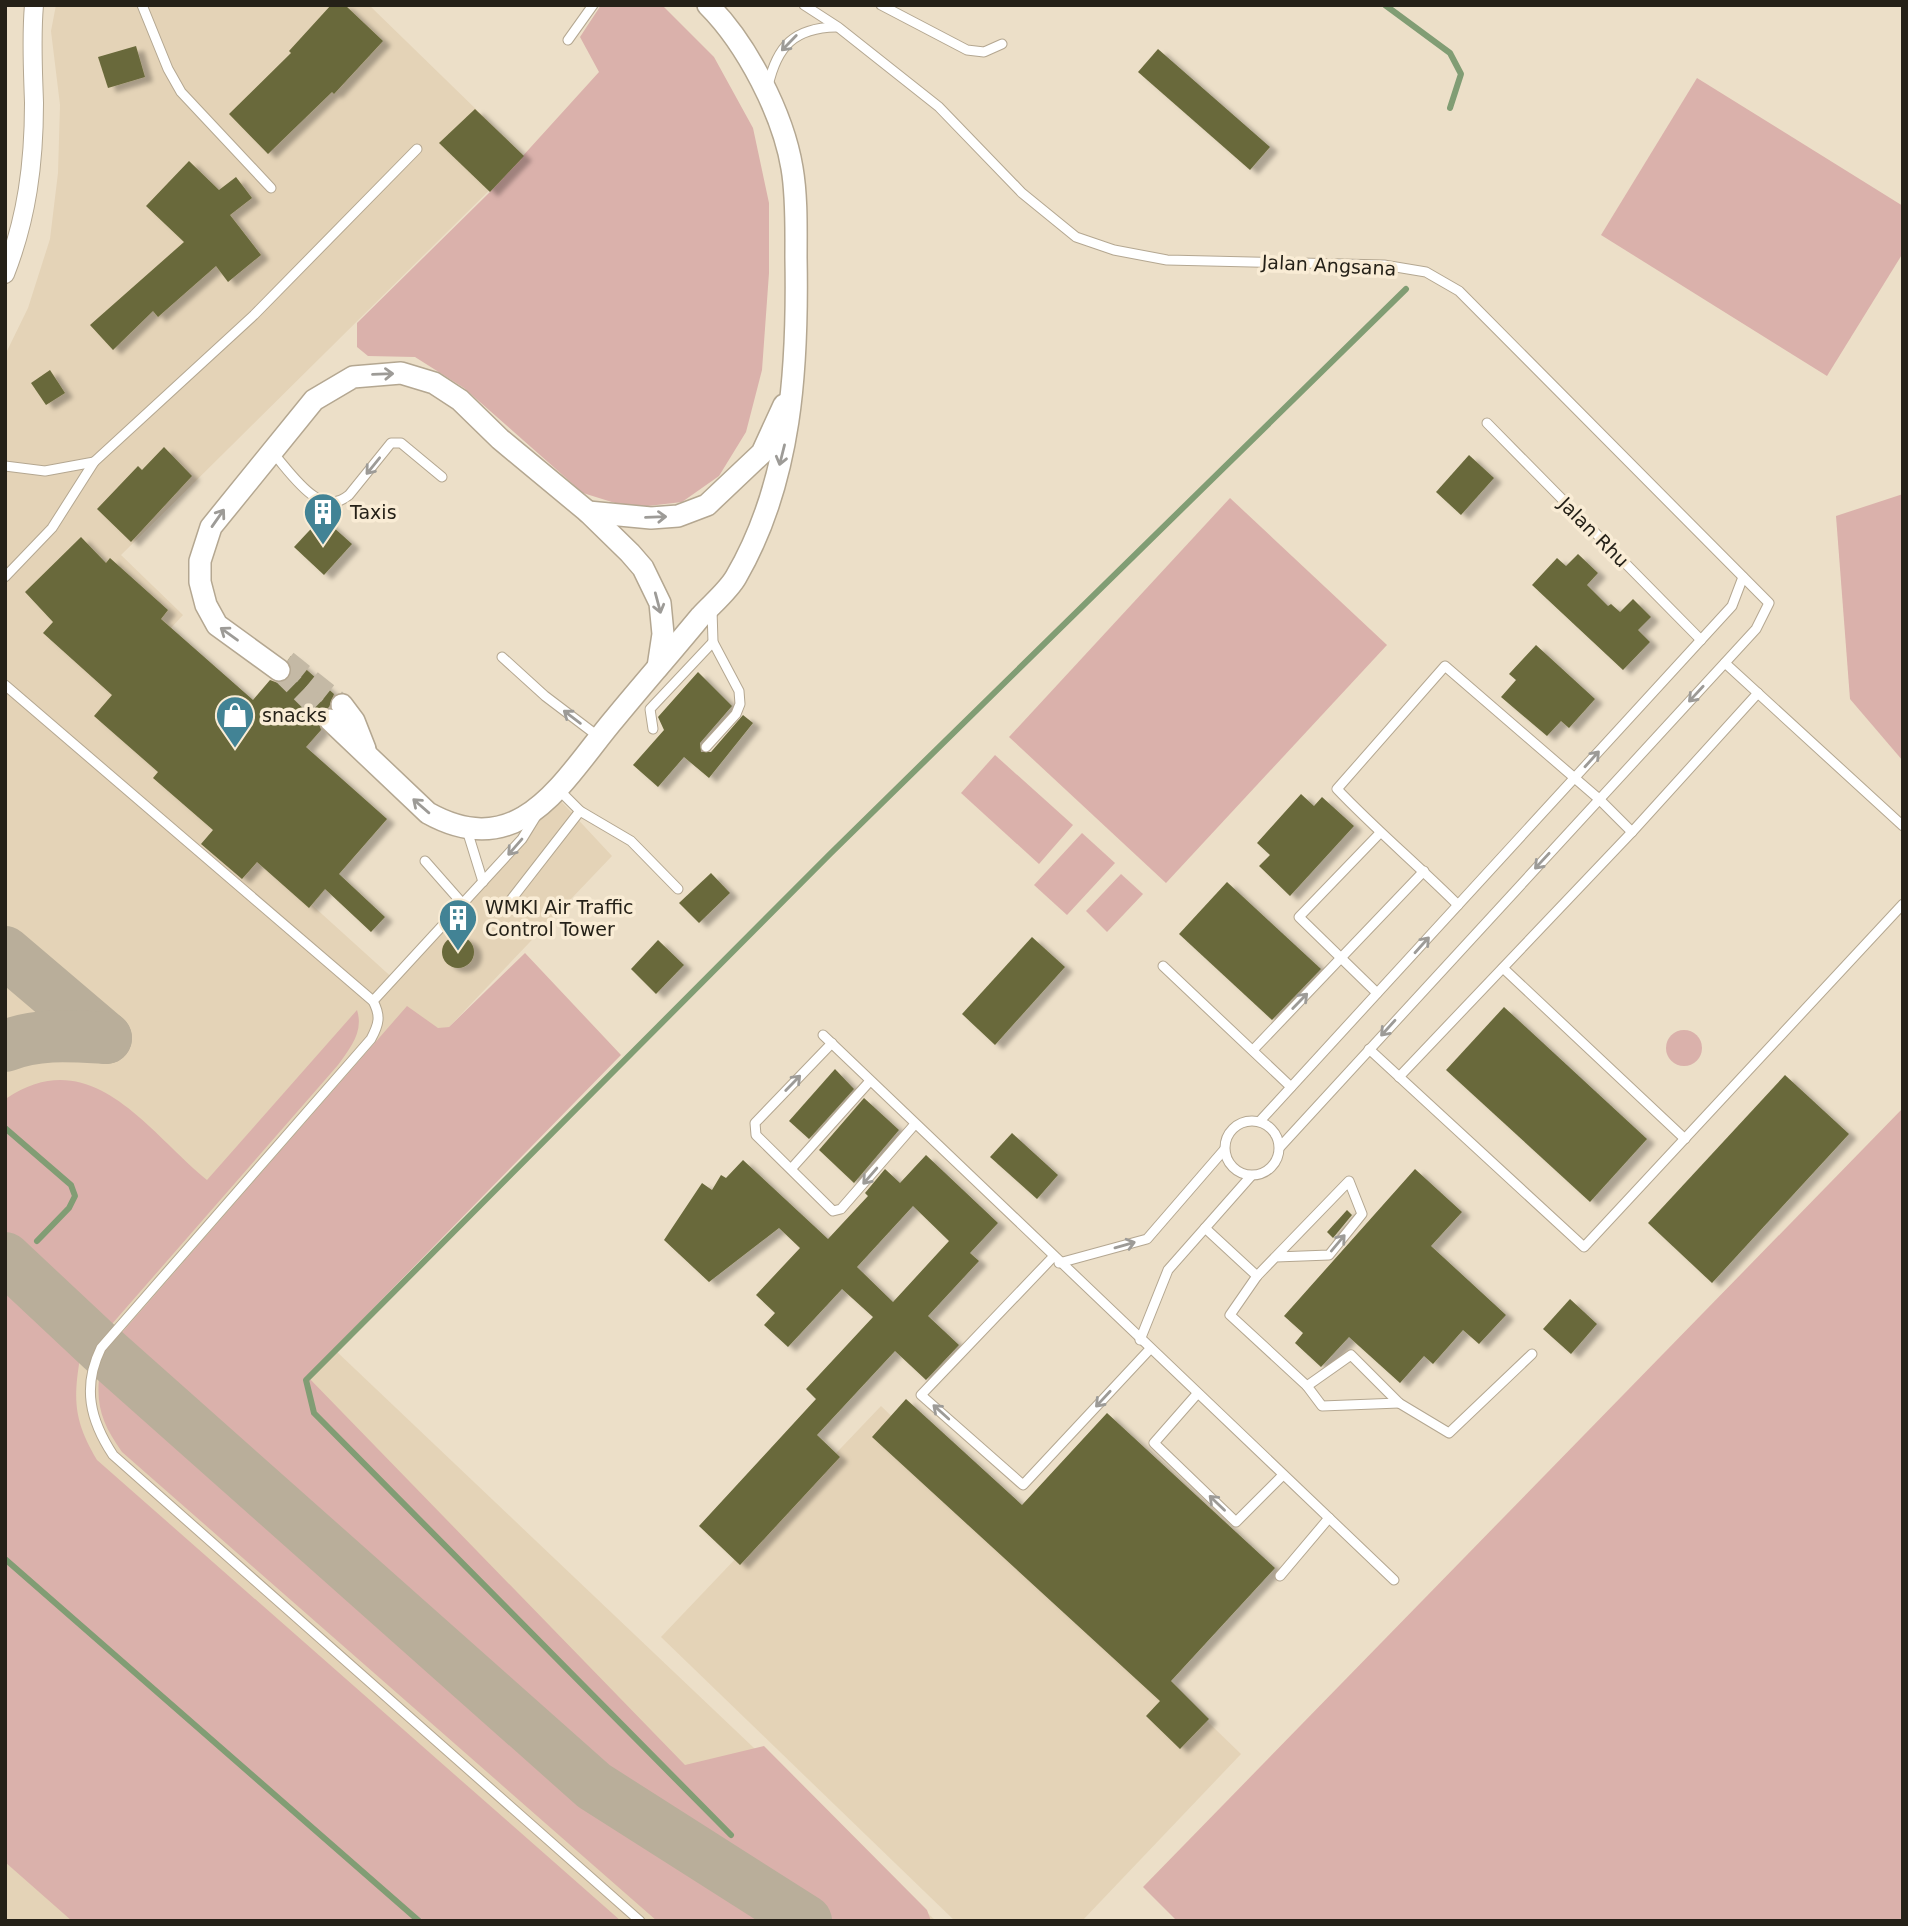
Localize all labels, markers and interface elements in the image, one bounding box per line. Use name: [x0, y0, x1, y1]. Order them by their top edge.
one-way arrow: [781, 34, 798, 51]
street label: Jalan Angsana: [1260, 250, 1397, 280]
one-way arrow: [371, 367, 394, 381]
one-way arrow: [775, 443, 788, 466]
one-way arrow: [365, 456, 380, 474]
building icon: Taxis: [302, 491, 344, 546]
street label: Jalan Rhu: [1554, 492, 1633, 571]
place label: Taxis: [349, 501, 397, 523]
one-way arrow: [211, 509, 225, 528]
one-way arrow: [644, 511, 667, 524]
one-way arrow: [653, 592, 666, 614]
one-way arrow: [221, 626, 239, 641]
one-way arrow: [1688, 685, 1705, 702]
shop icon: snacks: [214, 694, 256, 749]
place label: snacks: [262, 704, 327, 726]
one-way arrow: [563, 709, 582, 724]
one-way arrow: [1584, 751, 1601, 768]
one-way arrow: [413, 798, 431, 814]
one-way arrow: [506, 838, 523, 855]
one-way arrow: [1534, 852, 1550, 870]
place label: WMKI Air Traffic Control Tower: [485, 896, 634, 940]
building icon: WMKI Air Traffic Control Tower: [437, 897, 479, 952]
one-way arrow: [1413, 937, 1430, 954]
one-way arrow: [1292, 993, 1309, 1010]
one-way arrow: [1380, 1019, 1397, 1036]
one-way arrow: [785, 1075, 802, 1092]
one-way arrow: [862, 1166, 878, 1184]
one-way arrow: [1331, 1235, 1346, 1253]
one-way arrow: [1113, 1238, 1136, 1251]
one-way arrow: [1095, 1390, 1112, 1407]
one-way arrow: [932, 1404, 950, 1420]
one-way arrow: [1209, 1495, 1226, 1512]

